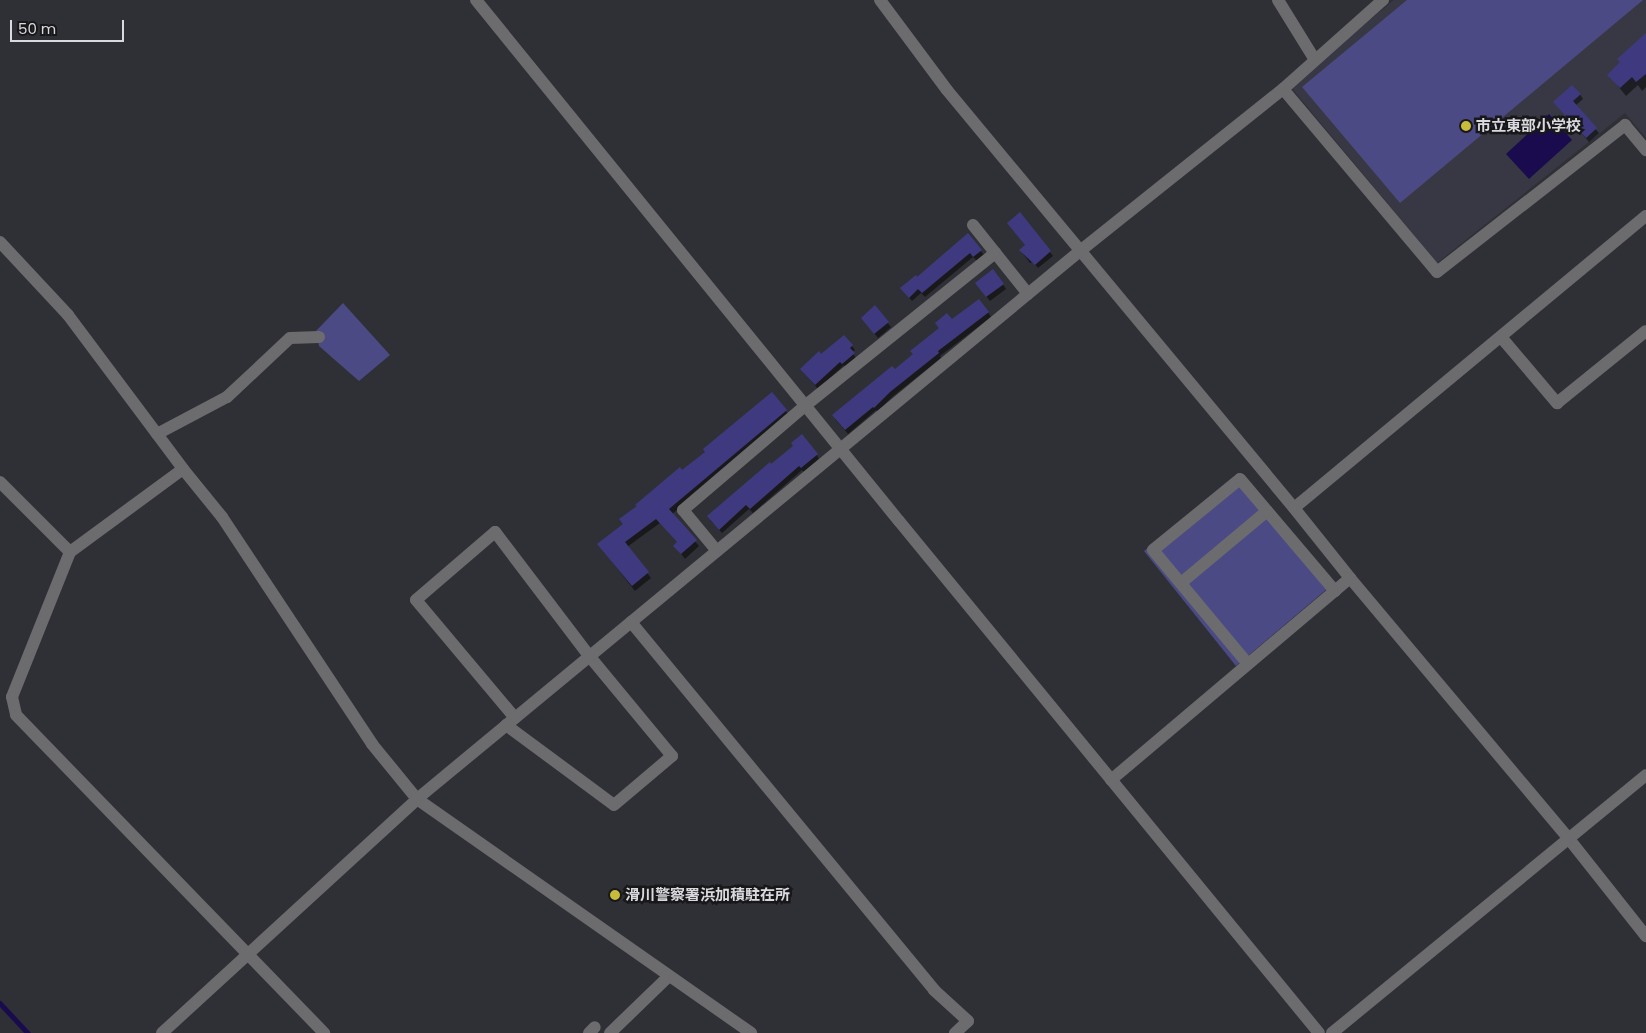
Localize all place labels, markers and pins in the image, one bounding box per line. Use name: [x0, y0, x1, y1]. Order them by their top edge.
place label: 市立東部小学校: [1476, 117, 1581, 135]
marker: 市立東部小学校: [1460, 120, 1472, 132]
place label: 滑川警察署浜加積駐在所: [625, 886, 790, 904]
marker: 滑川警察署浜加積駐在所: [609, 889, 621, 901]

